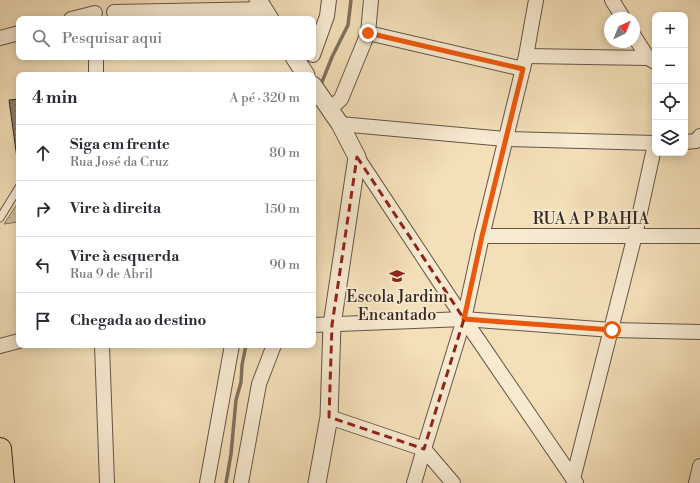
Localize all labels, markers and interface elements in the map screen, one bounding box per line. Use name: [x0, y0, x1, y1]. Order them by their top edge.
north arrow: [604, 12, 640, 48]
map controls: [652, 12, 688, 156]
button: +: [652, 12, 688, 48]
search box: [16, 16, 316, 60]
route end: [359, 24, 377, 42]
icon: search: [30, 27, 52, 49]
text: Pesquisar aqui: [62, 29, 162, 48]
button: −: [652, 48, 688, 84]
button: locate: [652, 84, 688, 120]
text: 4 min: [32, 87, 77, 109]
text: A pé · 320 m: [230, 90, 300, 106]
button: layers: [652, 120, 688, 156]
text: Siga em frente: [70, 135, 170, 154]
icon: ahead: [32, 142, 54, 164]
text: 80 m: [269, 145, 300, 161]
text: Rua José da Cruz: [70, 154, 169, 170]
icon: right: [32, 198, 54, 220]
text: Vire à direita: [70, 199, 161, 218]
text: 150 m: [265, 201, 300, 217]
street label: RUA A P BAHIA: [533, 209, 650, 229]
text: Vire à esquerda: [70, 247, 179, 266]
icon: left: [32, 254, 54, 276]
text: 90 m: [269, 257, 300, 273]
text: Rua 9 de Abril: [70, 266, 153, 282]
school or university icon: Escola Jardim Encantado: [388, 267, 406, 285]
place label: Escola Jardim Encantado: [346, 287, 448, 325]
icon: arrive: [32, 310, 54, 332]
text: Chegada ao destino: [70, 311, 206, 330]
route start: [603, 321, 621, 339]

